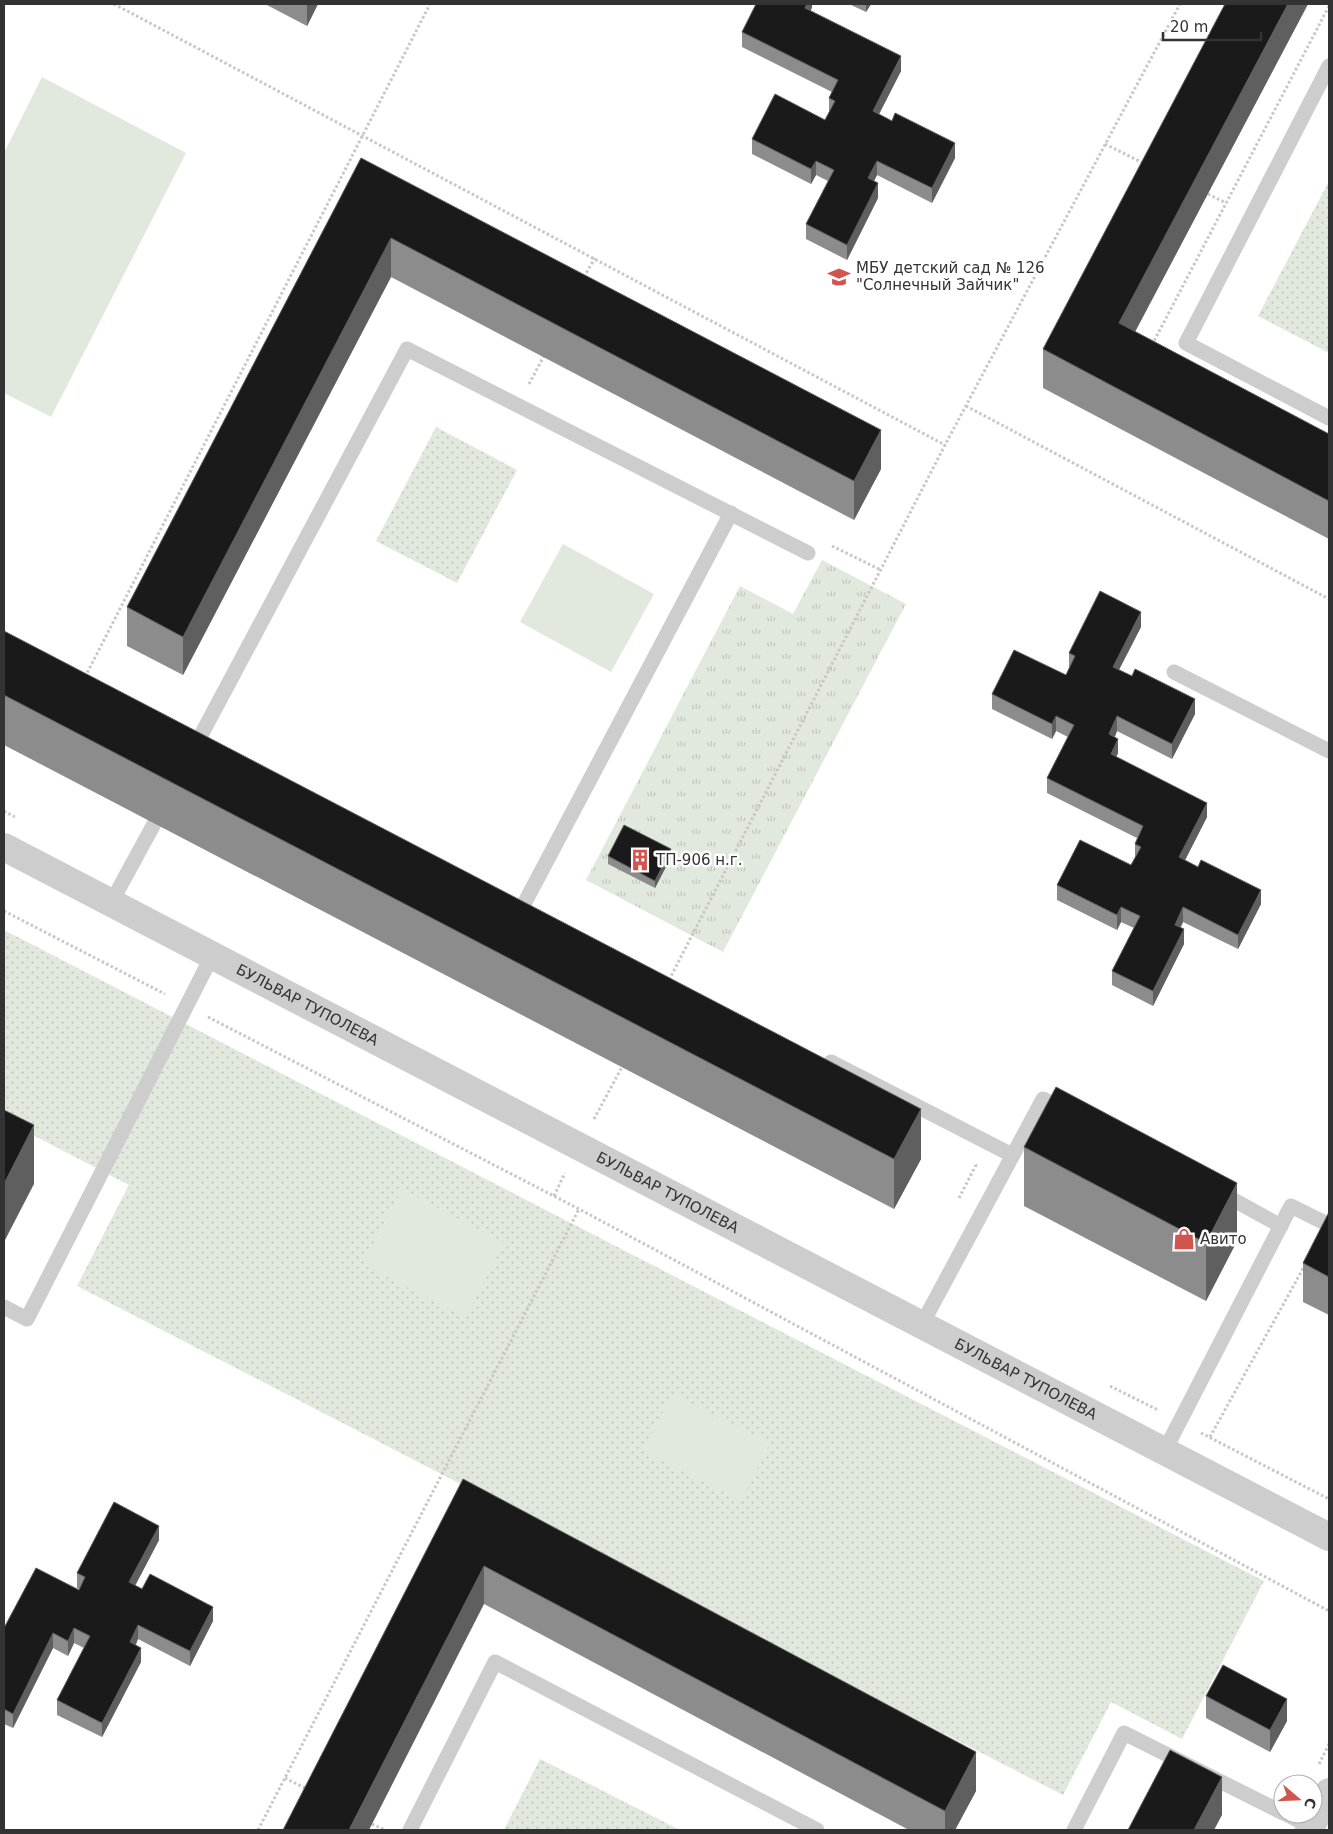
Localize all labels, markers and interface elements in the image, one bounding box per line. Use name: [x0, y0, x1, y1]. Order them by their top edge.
scale bar: [1163, 10, 1260, 42]
text: 20 m: [1170, 18, 1208, 36]
place label: МБУ детский сад № 126 "Cолнечный Зайчик": [856, 259, 1045, 294]
school or university icon: МБУ детский сад № 126 "Cолнечный Зайчик": [826, 264, 852, 290]
building icon: ТП-906 н.г.: [627, 847, 653, 873]
place label: ТП-906 н.г.: [655, 851, 742, 869]
street label: БУЛЬВАР ТУПОЛЕВА: [233, 960, 382, 1050]
street label: БУЛЬВАР ТУПОЛЕВА: [593, 1148, 742, 1237]
shop icon: Авито: [1171, 1226, 1197, 1252]
place label: Авито: [1200, 1230, 1247, 1248]
street label: БУЛЬВАР ТУПОЛЕВА: [951, 1335, 1101, 1424]
north arrow: [1273, 1774, 1323, 1824]
text: С: [1301, 1796, 1320, 1811]

